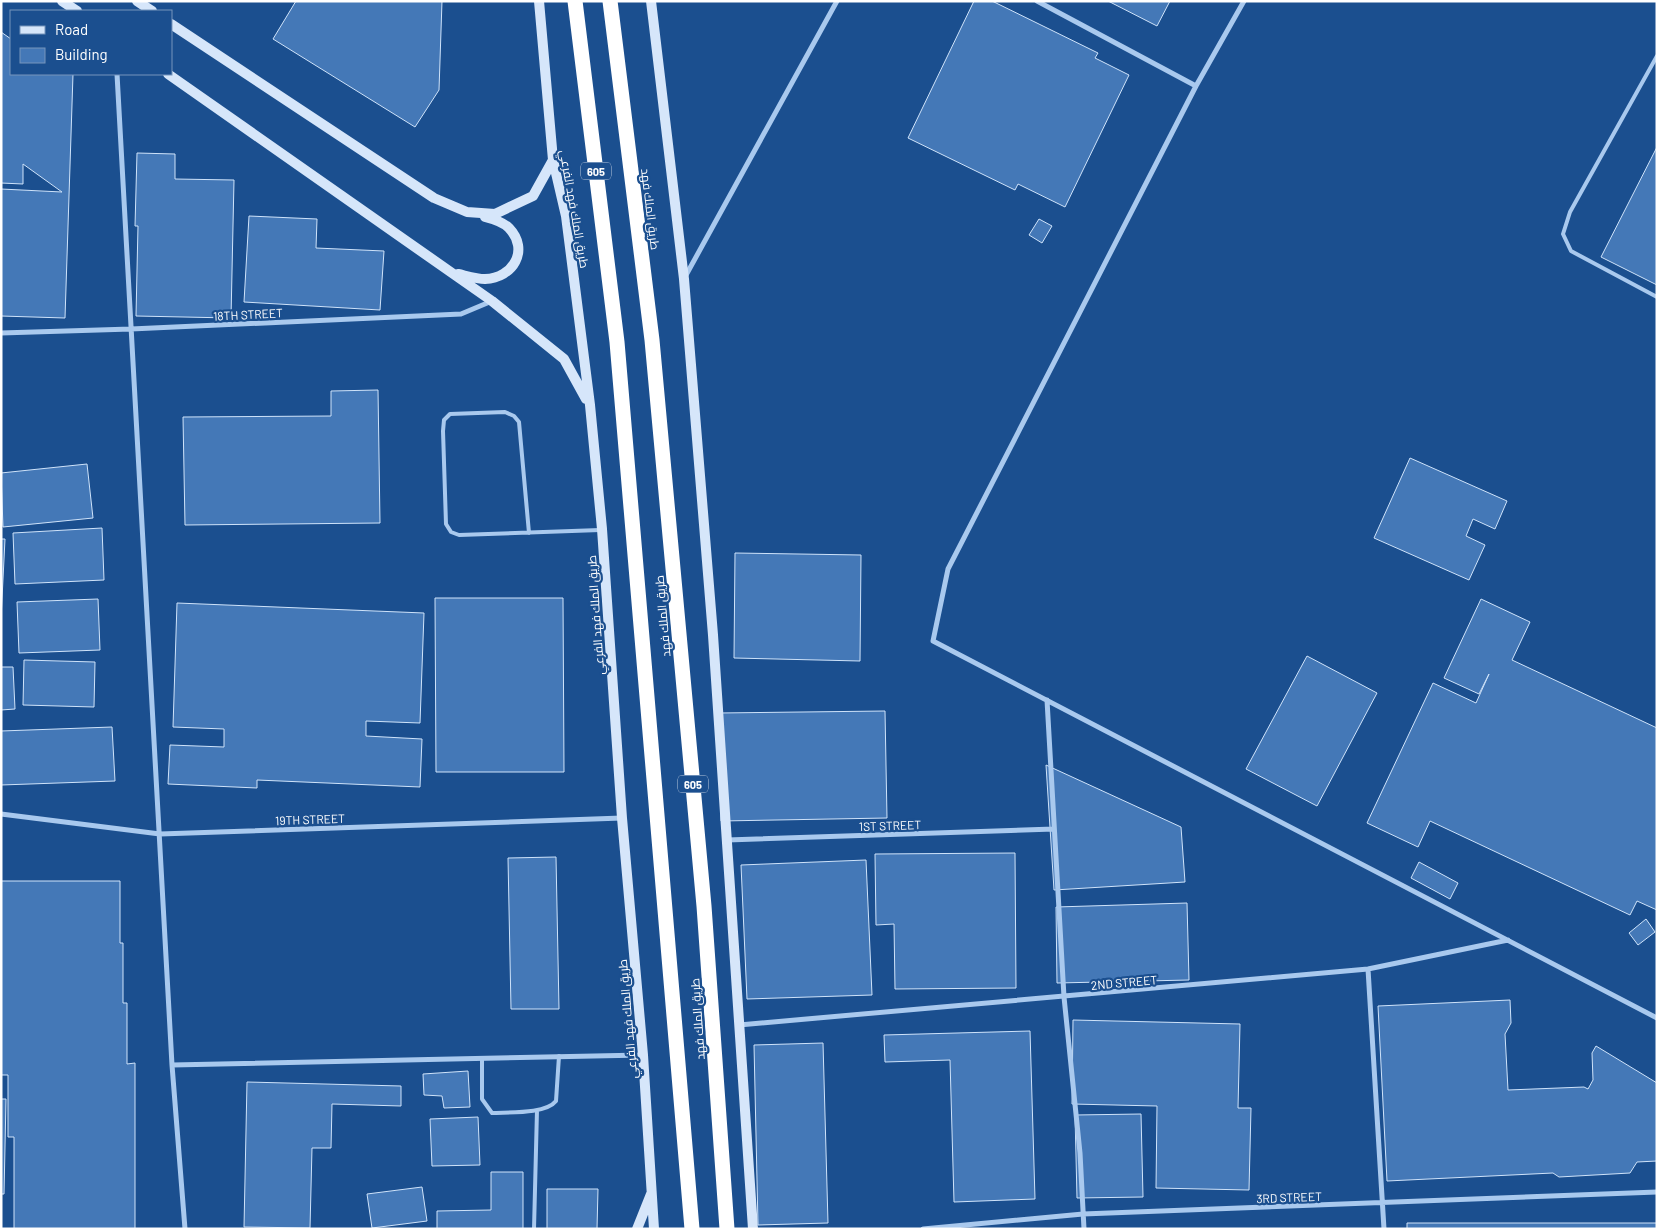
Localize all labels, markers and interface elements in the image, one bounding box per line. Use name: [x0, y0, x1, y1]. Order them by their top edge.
legend: [10, 10, 172, 75]
text: Road: [55, 20, 88, 38]
text: Building: [55, 45, 108, 63]
street label: طريق الملك فهد الفرعي: [554, 149, 592, 270]
road number: 605: [581, 162, 611, 180]
street label: طريق الملك فهد: [638, 167, 663, 251]
street label: 18TH STREET: [213, 305, 283, 323]
street label: طريق الملك فهد الفرعي: [584, 554, 610, 675]
street label: طريق الملك فهد: [651, 574, 674, 657]
road number: 605: [678, 776, 708, 792]
street label: 19TH STREET: [275, 811, 345, 827]
street label: 1ST STREET: [859, 817, 922, 833]
street label: طريق الملك فهد الفرعي: [615, 958, 643, 1079]
street label: 2ND STREET: [1090, 972, 1158, 992]
street label: طريق الملك فهد: [687, 977, 708, 1060]
street label: 3RD STREET: [1256, 1189, 1322, 1205]

